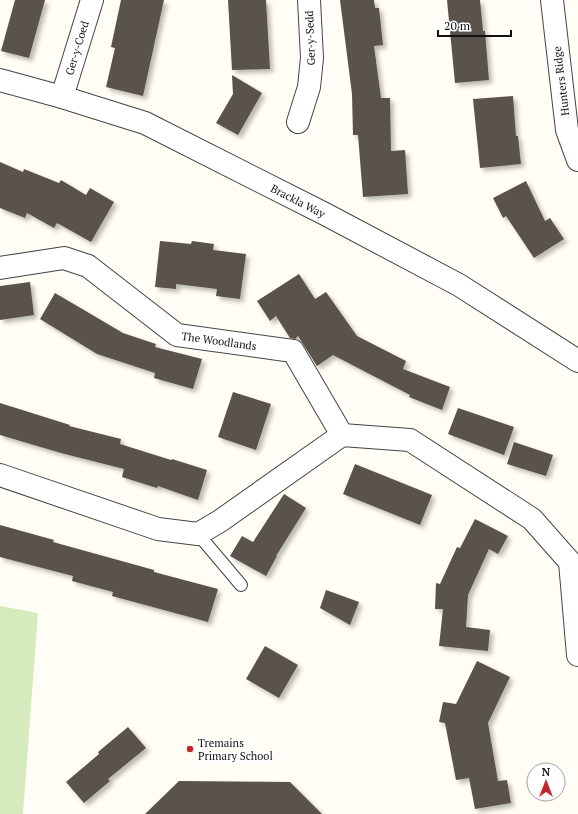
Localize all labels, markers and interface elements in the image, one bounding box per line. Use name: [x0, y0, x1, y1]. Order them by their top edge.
street label: Ger-y-Sedd: [302, 10, 318, 66]
scale bar: [438, 12, 511, 38]
text: 20 m: [444, 18, 471, 33]
street label: Ger-y-Coed: [62, 19, 92, 77]
street label: Hunters Ridge: [550, 45, 572, 117]
street label: Brackla Way: [268, 181, 328, 221]
street label: The Woodlands: [181, 329, 258, 353]
place label: Tremains Primary School: [198, 736, 273, 763]
marker: Tremains Primary School: [185, 744, 195, 754]
north arrow: [526, 762, 566, 802]
text: N: [542, 765, 551, 779]

